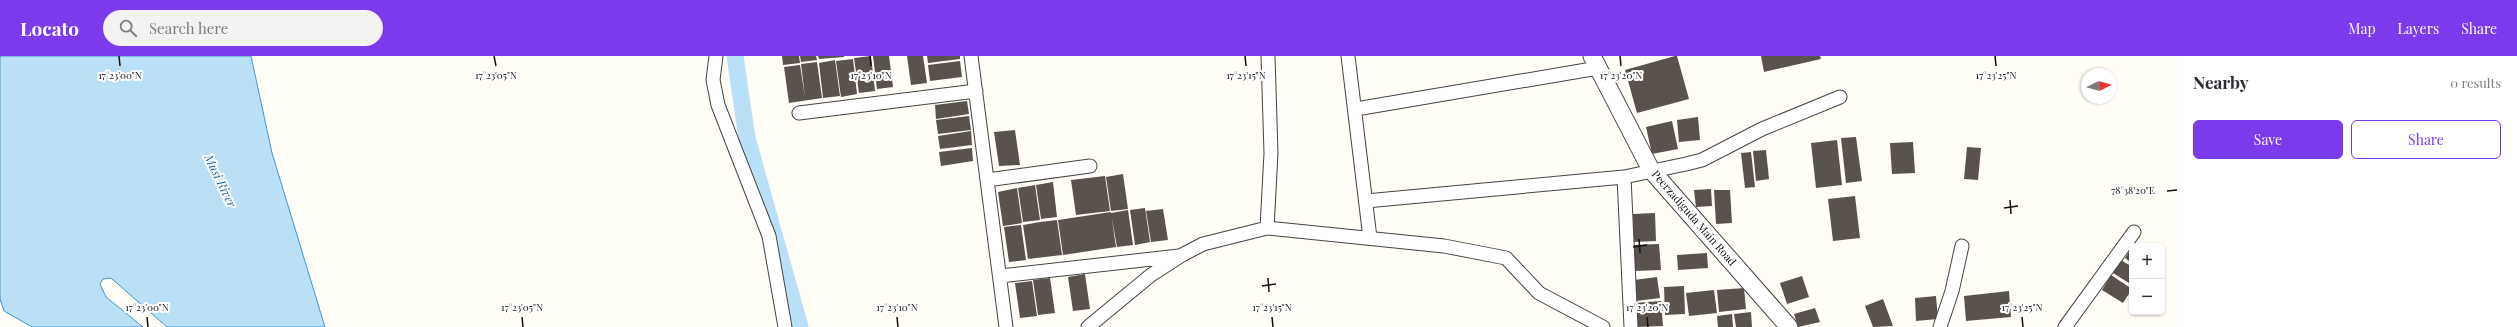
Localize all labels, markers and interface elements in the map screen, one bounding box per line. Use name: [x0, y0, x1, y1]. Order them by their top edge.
search box: [103, 10, 383, 46]
text: Locato: [20, 15, 79, 41]
icon: search: [117, 17, 139, 39]
text: Search here: [149, 18, 228, 38]
text: Map: [2348, 19, 2376, 38]
text: Layers: [2398, 19, 2439, 38]
text: Share: [2461, 19, 2497, 38]
text: 17°23'00"N: [98, 68, 142, 82]
text: 17°23'05"N: [475, 68, 517, 82]
text: 17°23'10"N: [850, 68, 892, 82]
text: 17°23'15"N: [1226, 68, 1266, 82]
text: 17°23'20"N: [1600, 68, 1642, 82]
text: 17°23'25"N: [1976, 68, 2016, 82]
north arrow: [2081, 68, 2117, 104]
text: Nearby: [2193, 71, 2248, 93]
text: 0 results: [2450, 74, 2501, 91]
button: Save: [2193, 120, 2343, 159]
button: Share: [2351, 120, 2501, 159]
water label: Musi River: [201, 151, 241, 210]
street label: Peerzadiguda Main Road: [1649, 167, 1740, 269]
text: 78°38'20"E: [2111, 183, 2155, 197]
map controls: [2129, 243, 2165, 315]
button: +: [2129, 243, 2165, 279]
button: −: [2129, 279, 2165, 315]
text: 17°23'00"N: [125, 300, 169, 314]
text: 17°23'05"N: [501, 300, 543, 314]
text: 17°23'10"N: [876, 300, 918, 314]
text: 17°23'15"N: [1252, 300, 1292, 314]
text: 17°23'20"N: [1626, 300, 1668, 314]
text: 17°23'25"N: [2002, 300, 2042, 314]

